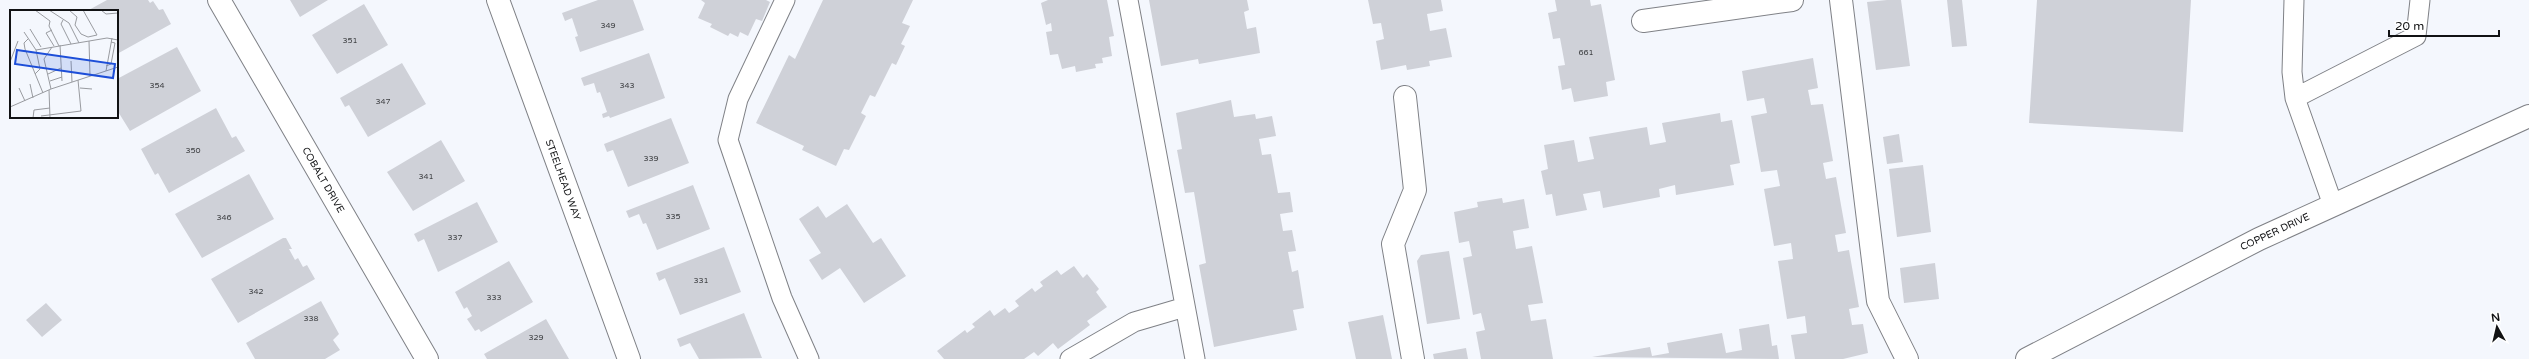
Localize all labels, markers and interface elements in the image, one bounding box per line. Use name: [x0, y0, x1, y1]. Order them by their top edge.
inset map: [10, 10, 118, 118]
scale bar: [2389, 12, 2499, 38]
text: 20 m: [2395, 19, 2424, 33]
house number: 349: [600, 21, 616, 30]
house number: 351: [342, 36, 358, 45]
house number: 661: [1578, 48, 1594, 57]
house number: 354: [149, 81, 165, 90]
house number: 343: [619, 81, 635, 90]
house number: 347: [375, 97, 391, 106]
street label: STEELHEAD WAY: [543, 138, 583, 223]
street label: COBALT DRIVE: [299, 145, 347, 215]
house number: 350: [185, 146, 201, 155]
house number: 339: [643, 154, 659, 163]
house number: 341: [418, 172, 434, 181]
street label: COPPER DRIVE: [2238, 211, 2312, 253]
house number: 335: [665, 212, 681, 221]
house number: 346: [216, 213, 232, 222]
house number: 337: [447, 233, 463, 242]
house number: 331: [693, 276, 709, 285]
house number: 342: [248, 287, 264, 296]
house number: 333: [486, 293, 502, 302]
north arrow: [2477, 307, 2517, 347]
text: N: [2490, 311, 2501, 325]
house number: 338: [303, 314, 319, 323]
house number: 329: [528, 333, 544, 342]

